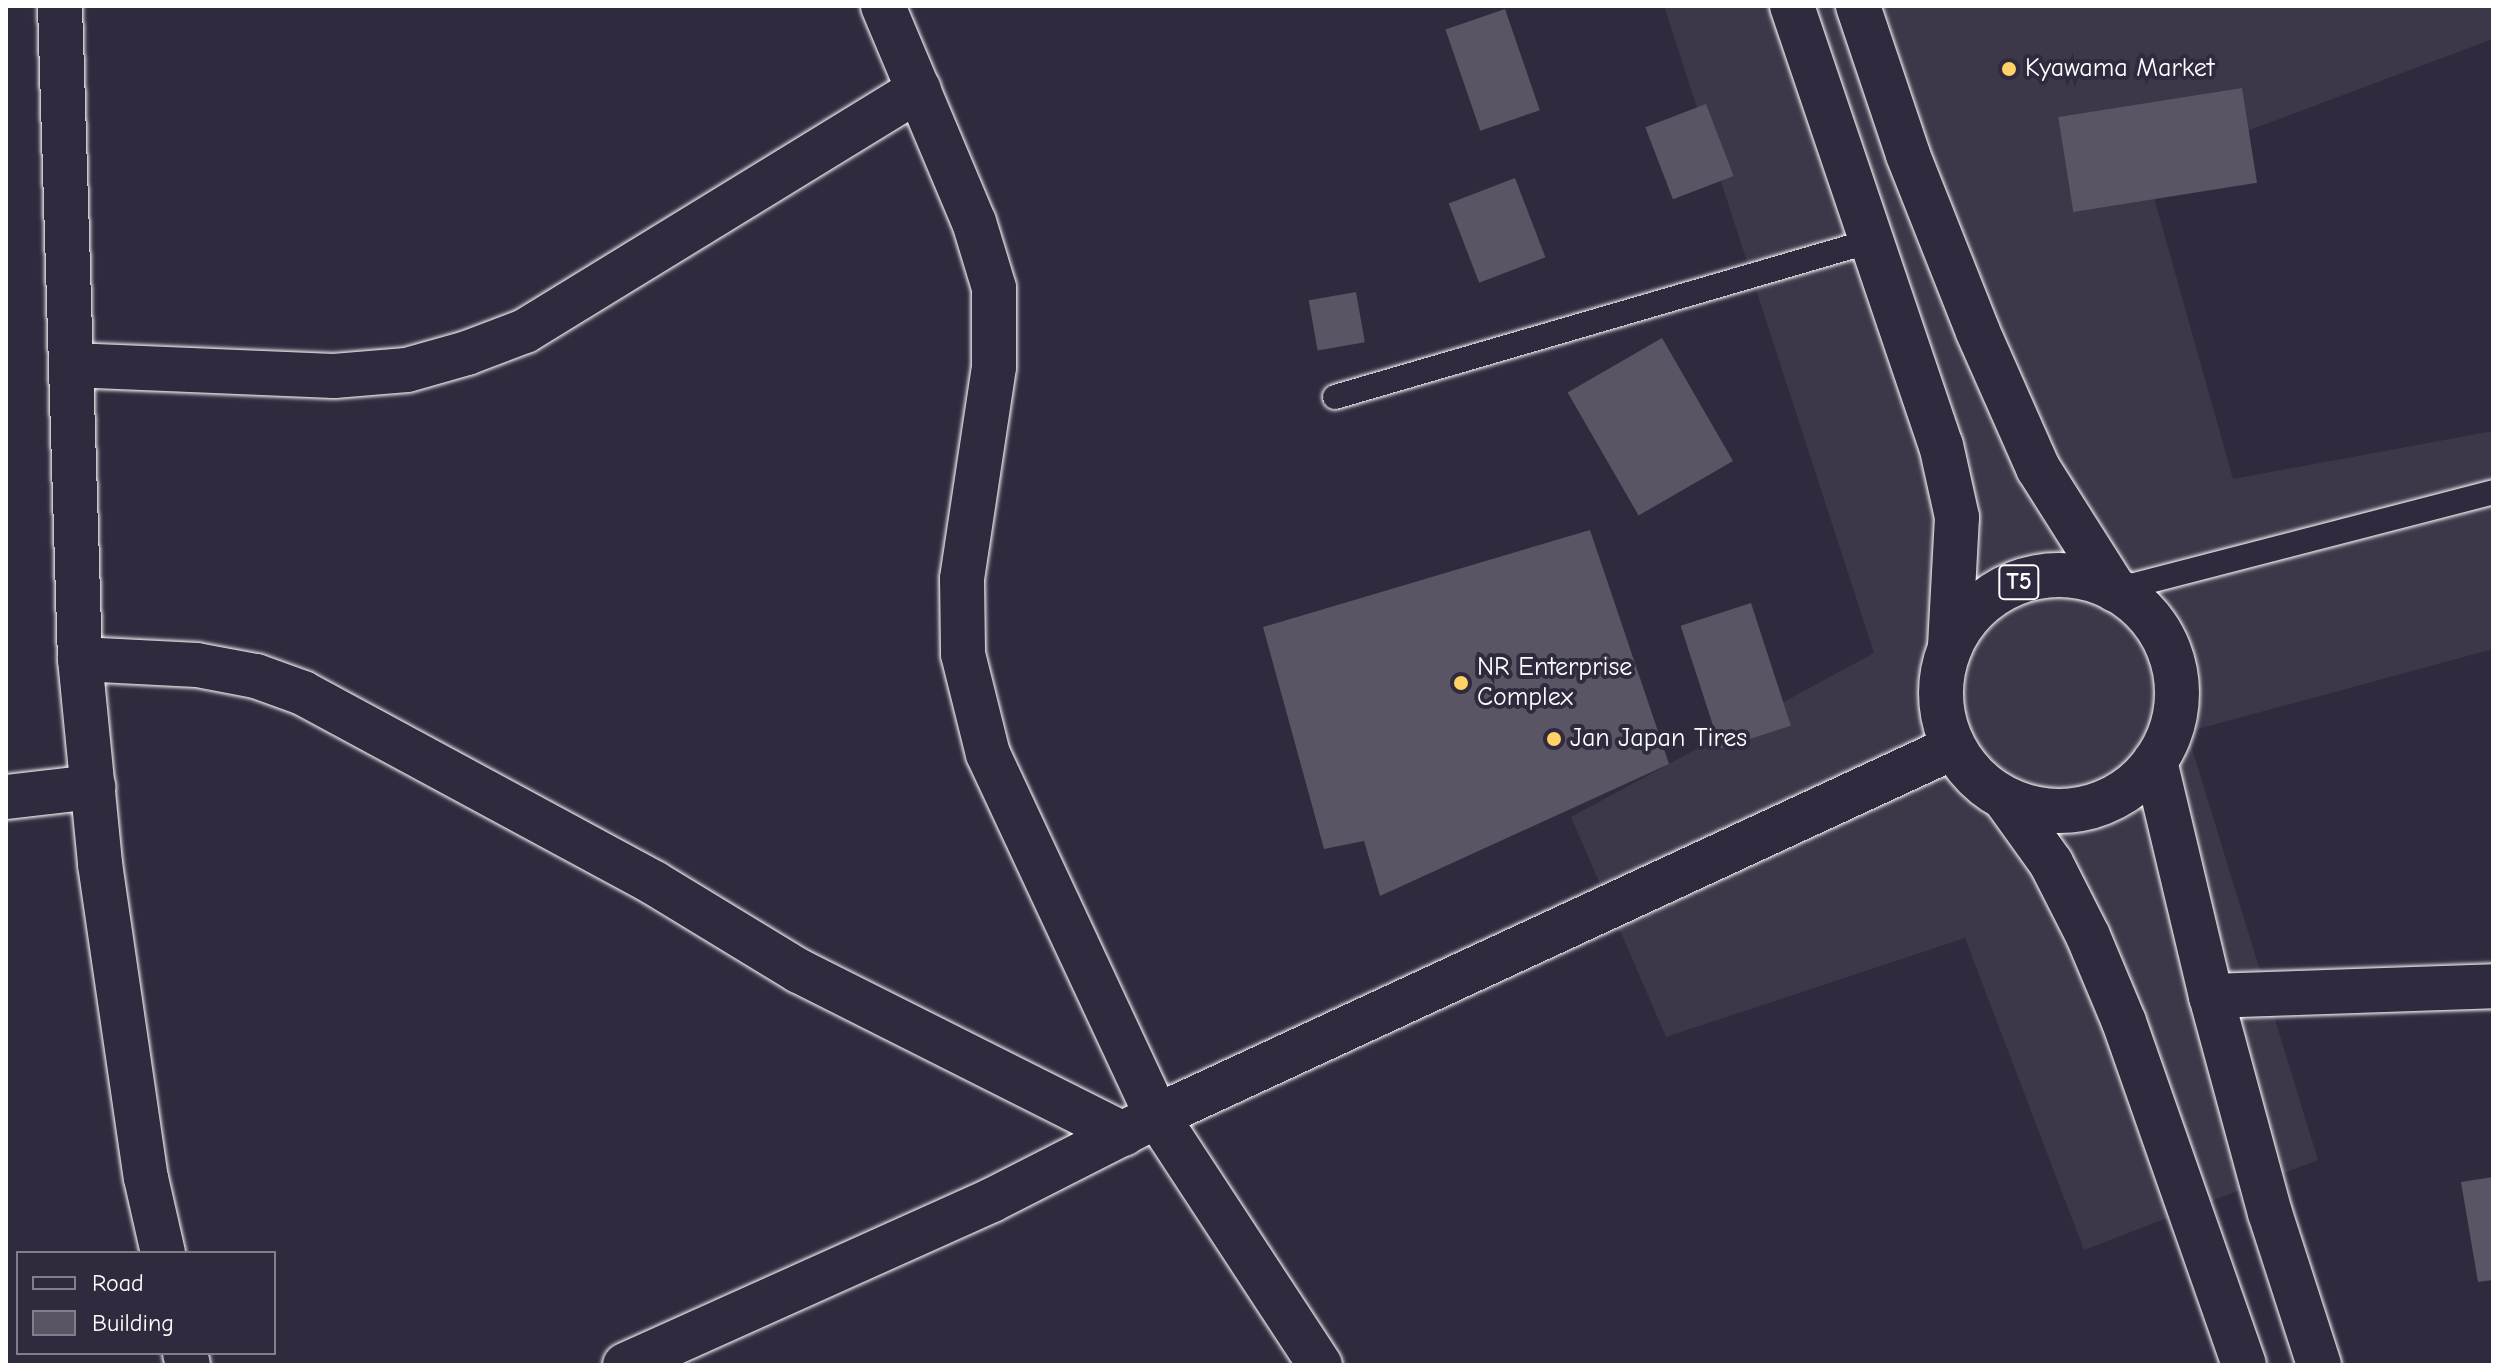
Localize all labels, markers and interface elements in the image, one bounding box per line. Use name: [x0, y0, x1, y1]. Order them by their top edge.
place label: Kyawama Market: [2025, 53, 2214, 85]
marker: Kyawama Market: [2000, 60, 2018, 78]
road number: T5: [1997, 562, 2041, 602]
place label: NR Enterprise Complex: [1477, 652, 1632, 714]
marker: NR Enterprise Complex: [1452, 674, 1470, 692]
place label: Jan Japan Tires: [1570, 723, 1747, 755]
marker: Jan Japan Tires: [1545, 730, 1563, 748]
legend: [16, 1251, 276, 1355]
text: Road: [92, 1269, 144, 1297]
text: Building: [92, 1309, 174, 1337]

